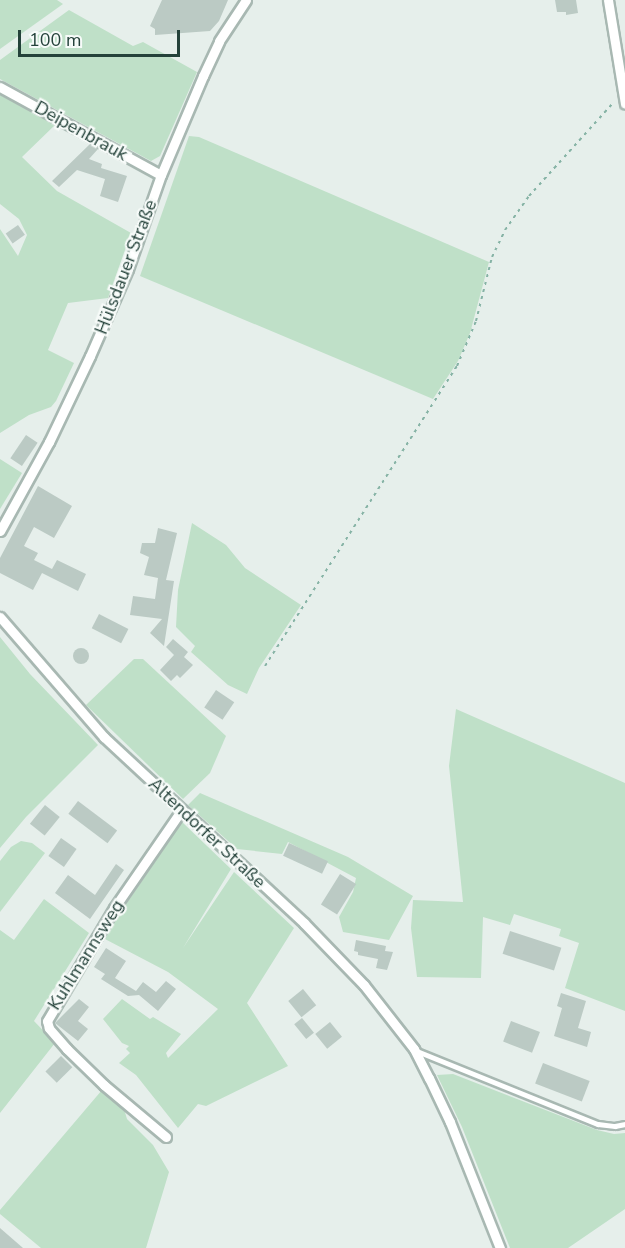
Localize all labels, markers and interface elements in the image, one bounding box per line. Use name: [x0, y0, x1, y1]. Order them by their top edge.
scale bar: [21, 18, 183, 56]
text: 100 m: [29, 28, 81, 52]
street label: Deipenbrauk: [31, 97, 131, 165]
street label: Hülsdauer Straße: [90, 197, 162, 337]
street label: Altendorfer Straße: [144, 773, 270, 893]
street label: Kuhlmannsweg: [44, 896, 128, 1014]

